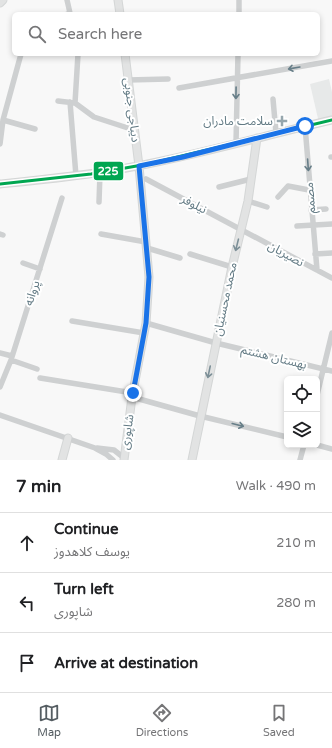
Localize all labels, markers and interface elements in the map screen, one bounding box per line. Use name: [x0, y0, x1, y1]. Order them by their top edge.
search box: [12, 12, 320, 56]
icon: search: [26, 23, 48, 45]
text: Search here: [58, 25, 142, 43]
one-way arrow: [287, 64, 300, 72]
street label: دیباجی جنوبی: [121, 77, 143, 143]
one-way arrow: [232, 86, 240, 99]
place label: سلامت مادران: [203, 114, 273, 128]
marker: سلامت مادران: [276, 115, 288, 127]
route start: [296, 117, 314, 135]
one-way arrow: [304, 158, 311, 171]
line badge: 225: [93, 161, 124, 181]
text: 225: [98, 165, 118, 178]
street label: مصمم: [302, 182, 320, 214]
street label: نیلوفر: [178, 191, 209, 217]
one-way arrow: [233, 238, 241, 251]
street label: نصیریان: [266, 238, 306, 270]
street label: محمد محسنیان: [210, 261, 240, 337]
street label: پروانه: [21, 279, 44, 308]
street label: بهستان هشتم: [239, 342, 308, 374]
one-way arrow: [205, 365, 213, 378]
map controls: [284, 376, 320, 448]
button: locate: [284, 376, 320, 412]
route end: [124, 384, 142, 402]
button: layers: [284, 412, 320, 448]
street label: شاپوری: [118, 413, 138, 451]
one-way arrow: [231, 422, 244, 429]
text: 7 min: [16, 476, 61, 497]
text: Walk · 490 m: [236, 478, 316, 494]
text: Continue: [54, 520, 118, 538]
icon: ahead: [16, 532, 38, 554]
text: 210 m: [276, 535, 316, 551]
text: یوسف کلاهدوز: [54, 544, 130, 560]
text: Turn left: [54, 580, 114, 598]
icon: left: [16, 592, 38, 614]
text: 280 m: [276, 595, 316, 611]
text: شاپوری: [54, 604, 93, 620]
icon: arrive: [16, 652, 38, 674]
text: Arrive at destination: [54, 654, 198, 672]
tab: Map: [37, 702, 61, 739]
tab: Directions: [136, 702, 188, 739]
tab: Saved: [263, 702, 295, 739]

